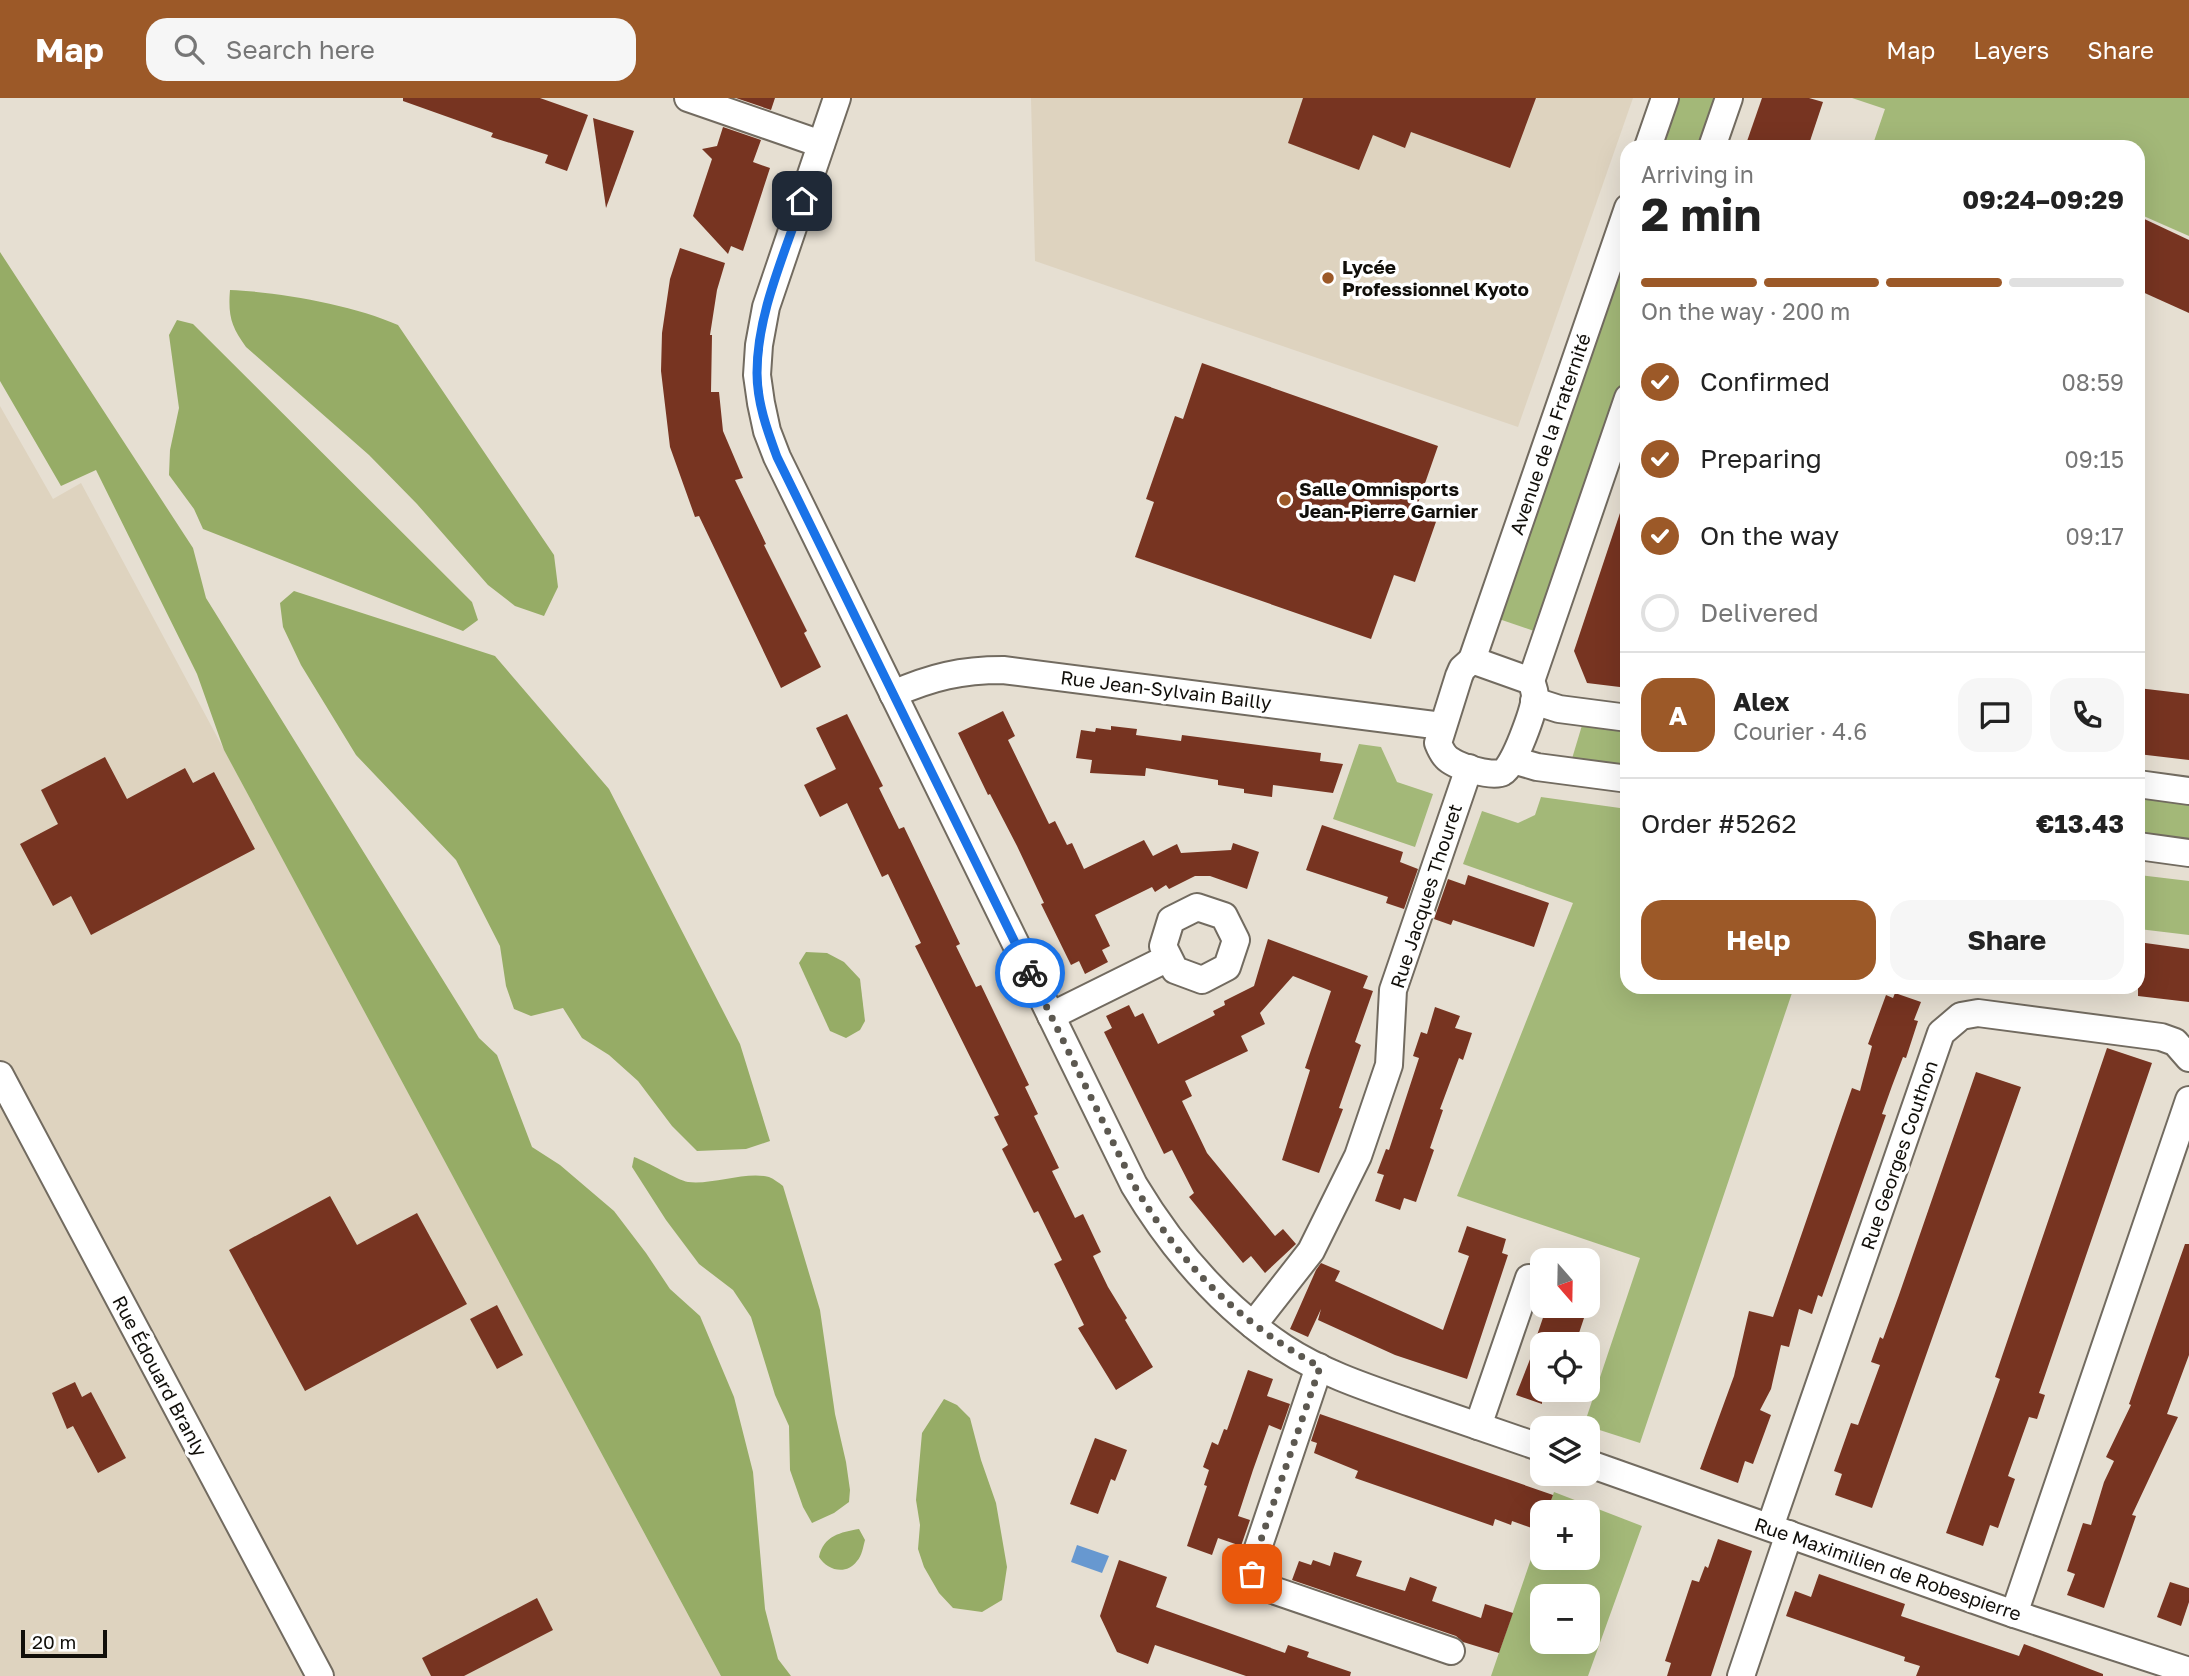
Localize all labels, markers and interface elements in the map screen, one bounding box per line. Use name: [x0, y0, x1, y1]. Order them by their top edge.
search box: [146, 18, 636, 81]
text: Map: [35, 30, 104, 69]
icon: search: [170, 30, 208, 68]
text: Search here: [226, 34, 375, 65]
text: Map: [1886, 35, 1935, 64]
text: Layers: [1973, 35, 2049, 64]
text: Share: [2087, 35, 2154, 64]
text: Arriving in: [1641, 160, 1754, 188]
pin: [772, 171, 832, 231]
icon: home: [783, 182, 821, 220]
text: 09:24–09:29: [1962, 184, 2124, 215]
text: 2 min: [1641, 186, 1761, 241]
place label: Lycée Professionnel Kyoto: [1342, 255, 1529, 300]
marker: Lycée Professionnel Kyoto: [1320, 270, 1336, 286]
text: On the way · 200 m: [1641, 297, 1850, 325]
street label: Avenue de la Fraternité: [1504, 330, 1595, 537]
icon: check: [1641, 363, 1679, 401]
text: Confirmed: [1700, 366, 1830, 397]
text: 08:59: [2062, 368, 2124, 396]
icon: check: [1641, 440, 1679, 478]
text: Preparing: [1700, 443, 1822, 474]
text: 09:15: [2064, 445, 2124, 473]
place label: Salle Omnisports Jean-Pierre Garnier: [1299, 477, 1479, 522]
marker: Salle Omnisports Jean-Pierre Garnier: [1277, 492, 1293, 508]
icon: check: [1641, 517, 1679, 555]
text: On the way: [1700, 520, 1839, 551]
text: 09:17: [2066, 522, 2124, 550]
text: Delivered: [1700, 597, 1819, 628]
street label: Rue Jean-Sylvain Bailly: [1059, 665, 1273, 714]
button: chat: [1958, 678, 2032, 752]
button: phone: [2050, 678, 2124, 752]
text: Alex: [1733, 686, 1790, 717]
text: A: [1669, 700, 1687, 731]
text: Courier · 4.6: [1733, 717, 1867, 745]
street label: Rue Jacques Thouret: [1385, 801, 1466, 991]
text: Order #5262: [1641, 808, 1796, 839]
text: €13.43: [2036, 808, 2124, 839]
button: Help: [1641, 900, 1876, 980]
button: Share: [1890, 900, 2124, 980]
courier: [995, 938, 1065, 1008]
icon: bike: [1011, 954, 1049, 992]
street label: Rue Georges Couthon: [1855, 1057, 1942, 1252]
north arrow: [1530, 1248, 1600, 1318]
map controls: [1530, 1248, 1600, 1654]
street label: Rue Édouard Branly: [108, 1291, 213, 1460]
button: locate: [1530, 1332, 1600, 1402]
button: layers: [1530, 1416, 1600, 1486]
button: +: [1530, 1500, 1600, 1570]
street label: Rue Maximilien de Robespierre: [1752, 1512, 2025, 1625]
pin: [1222, 1544, 1282, 1604]
icon: bag: [1233, 1555, 1271, 1593]
button: −: [1530, 1584, 1600, 1654]
scale bar: [21, 1627, 107, 1659]
text: 20 m: [32, 1630, 76, 1653]

